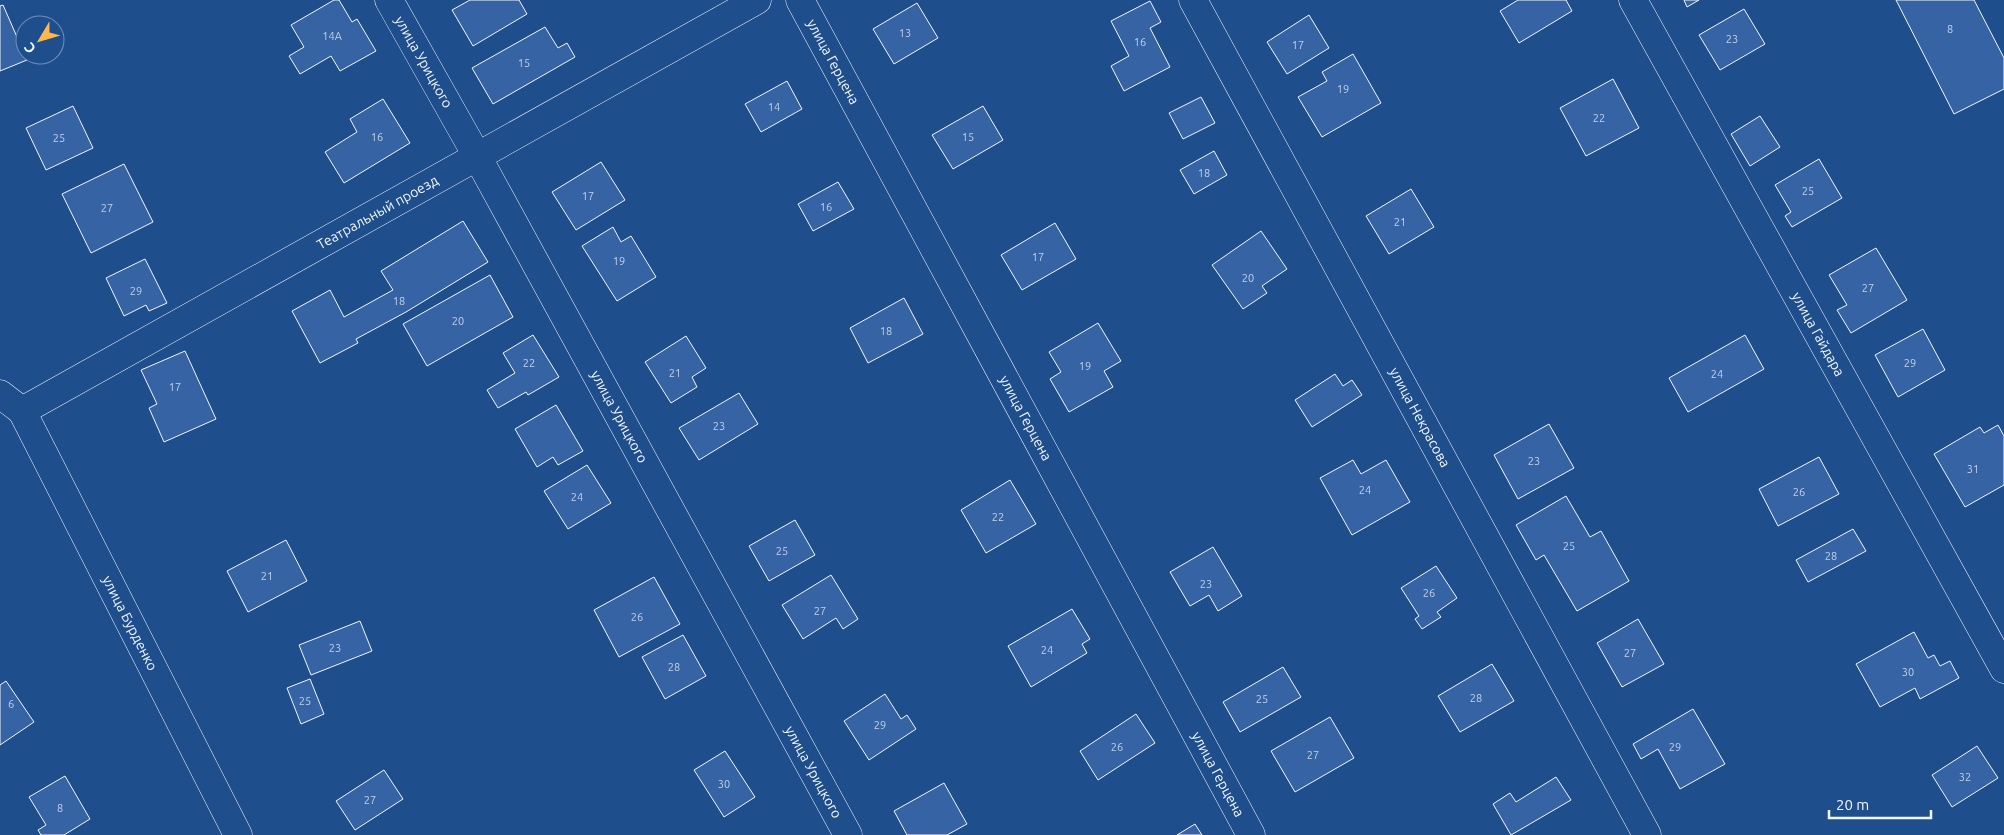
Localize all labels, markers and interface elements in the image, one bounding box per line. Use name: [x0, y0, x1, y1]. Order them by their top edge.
street label: улица Урицкого: [392, 13, 456, 111]
north arrow: [15, 15, 65, 65]
street label: улица Герцена: [804, 16, 863, 107]
house number: 8: [1947, 23, 1953, 35]
house number: 13: [899, 27, 911, 39]
house number: 14А: [322, 30, 343, 42]
house number: 23: [1726, 33, 1738, 45]
house number: 16: [1134, 36, 1146, 48]
house number: 17: [1292, 39, 1304, 51]
text: С: [21, 40, 39, 56]
house number: 15: [518, 57, 530, 69]
house number: 19: [1337, 83, 1349, 95]
house number: 14: [768, 101, 780, 113]
house number: 22: [1593, 112, 1605, 124]
house number: 16: [371, 131, 383, 143]
house number: 15: [962, 131, 974, 143]
house number: 25: [53, 132, 65, 144]
house number: 18: [1198, 167, 1210, 179]
street label: Театральный проезд: [314, 172, 441, 253]
house number: 25: [1802, 185, 1814, 197]
house number: 17: [582, 190, 594, 202]
house number: 16: [820, 201, 832, 213]
house number: 27: [101, 202, 113, 214]
house number: 21: [1394, 216, 1406, 228]
house number: 17: [1032, 251, 1044, 263]
house number: 19: [613, 255, 625, 267]
house number: 20: [1242, 272, 1254, 284]
house number: 27: [1862, 282, 1874, 294]
house number: 29: [130, 285, 142, 297]
street label: улица Гайдара: [1789, 289, 1848, 379]
house number: 18: [393, 295, 405, 307]
house number: 20: [452, 315, 464, 327]
house number: 18: [880, 325, 892, 337]
house number: 22: [523, 357, 535, 369]
house number: 29: [1904, 357, 1916, 369]
house number: 19: [1079, 360, 1091, 372]
street label: улица Некрасова: [1386, 365, 1454, 470]
house number: 21: [669, 367, 681, 379]
street label: улица Урицкого: [588, 368, 651, 466]
house number: 24: [1711, 368, 1723, 380]
street label: улица Герцена: [996, 373, 1055, 463]
house number: 17: [169, 381, 181, 393]
house number: 23: [713, 420, 725, 432]
house number: 23: [1528, 455, 1540, 467]
house number: 31: [1967, 463, 1979, 475]
house number: 24: [1359, 484, 1371, 496]
house number: 26: [1793, 486, 1805, 498]
house number: 24: [571, 491, 583, 503]
house number: 22: [992, 511, 1004, 523]
house number: 25: [1563, 540, 1575, 552]
house number: 25: [776, 545, 788, 557]
house number: 28: [1825, 550, 1837, 562]
house number: 21: [261, 570, 273, 582]
street label: улица Бурденко: [99, 573, 161, 673]
house number: 23: [1200, 578, 1212, 590]
house number: 26: [1423, 587, 1435, 599]
house number: 27: [814, 605, 826, 617]
house number: 26: [631, 611, 643, 623]
house number: 23: [329, 642, 341, 654]
house number: 24: [1041, 644, 1053, 656]
house number: 27: [1624, 647, 1636, 659]
house number: 28: [668, 661, 680, 673]
house number: 30: [1902, 666, 1914, 678]
house number: 28: [1470, 692, 1482, 704]
house number: 25: [1256, 693, 1268, 705]
house number: 25: [299, 695, 311, 707]
house number: 6: [8, 698, 14, 710]
house number: 29: [874, 719, 886, 731]
street label: улица Урицкого: [782, 723, 845, 821]
street label: улица Герцена: [1189, 729, 1248, 820]
house number: 26: [1111, 741, 1123, 753]
house number: 29: [1669, 741, 1681, 753]
house number: 27: [1307, 749, 1319, 761]
house number: 32: [1959, 771, 1971, 783]
house number: 30: [718, 778, 730, 790]
scale bar: [1829, 788, 1932, 820]
house number: 27: [364, 794, 376, 806]
text: 20 m: [1836, 796, 1869, 813]
house number: 8: [57, 802, 63, 814]

